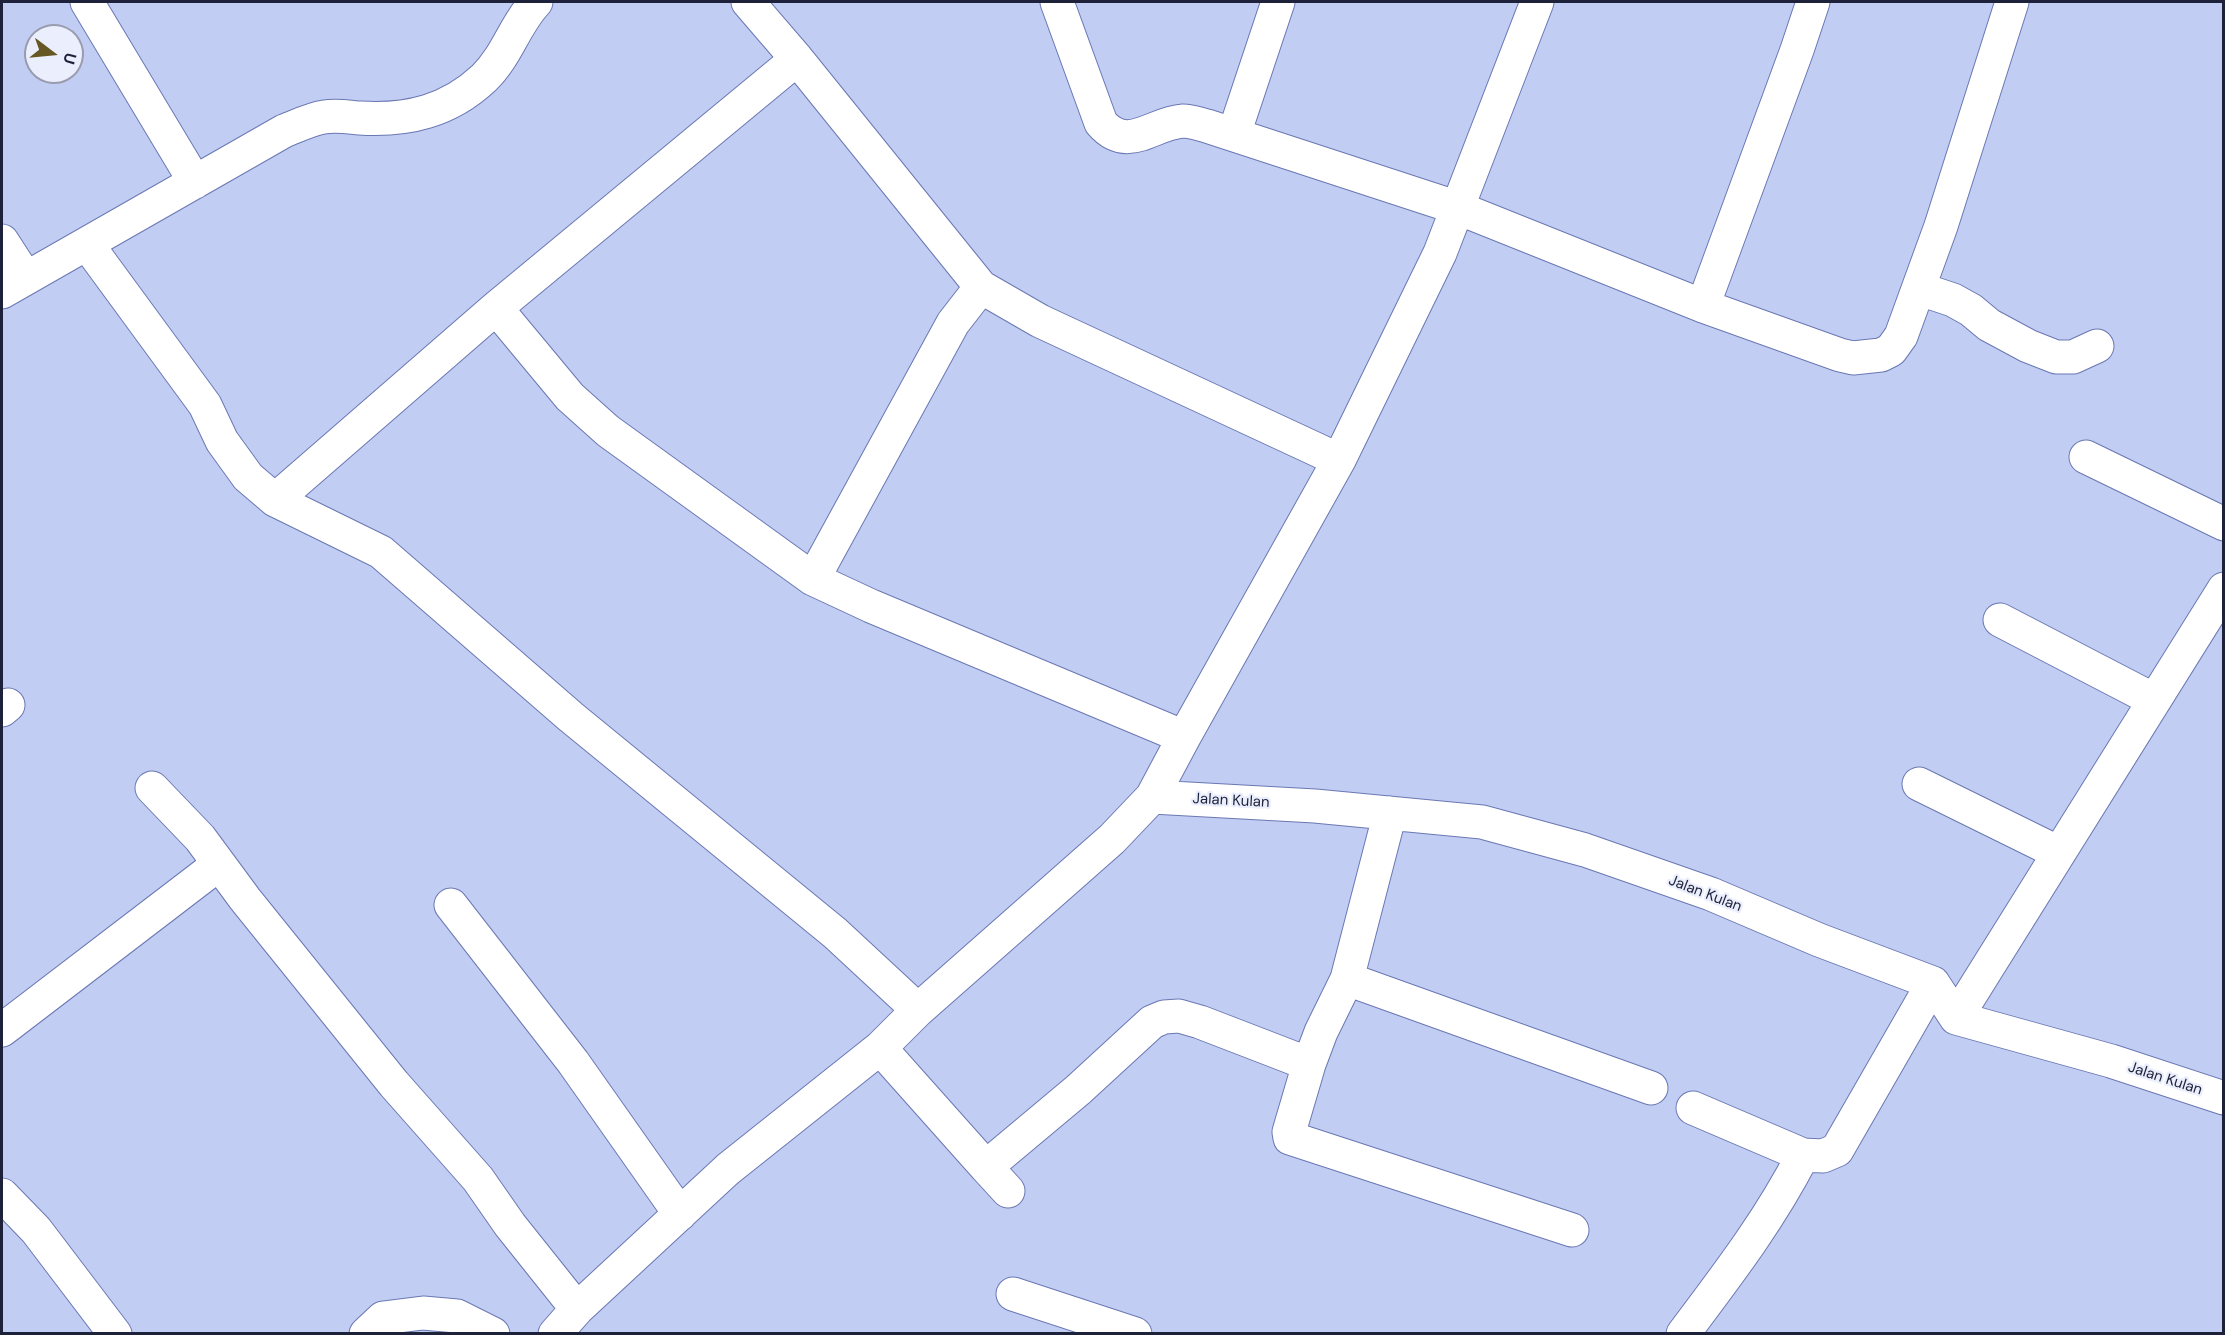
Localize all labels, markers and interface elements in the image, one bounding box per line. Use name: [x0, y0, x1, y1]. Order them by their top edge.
north arrow: [24, 24, 84, 84]
text: U: [58, 50, 81, 67]
street label: Jalan Kulan: [1192, 790, 1270, 812]
street label: Jalan Kulan: [1666, 872, 1744, 916]
street label: Jalan Kulan: [2126, 1059, 2204, 1099]

